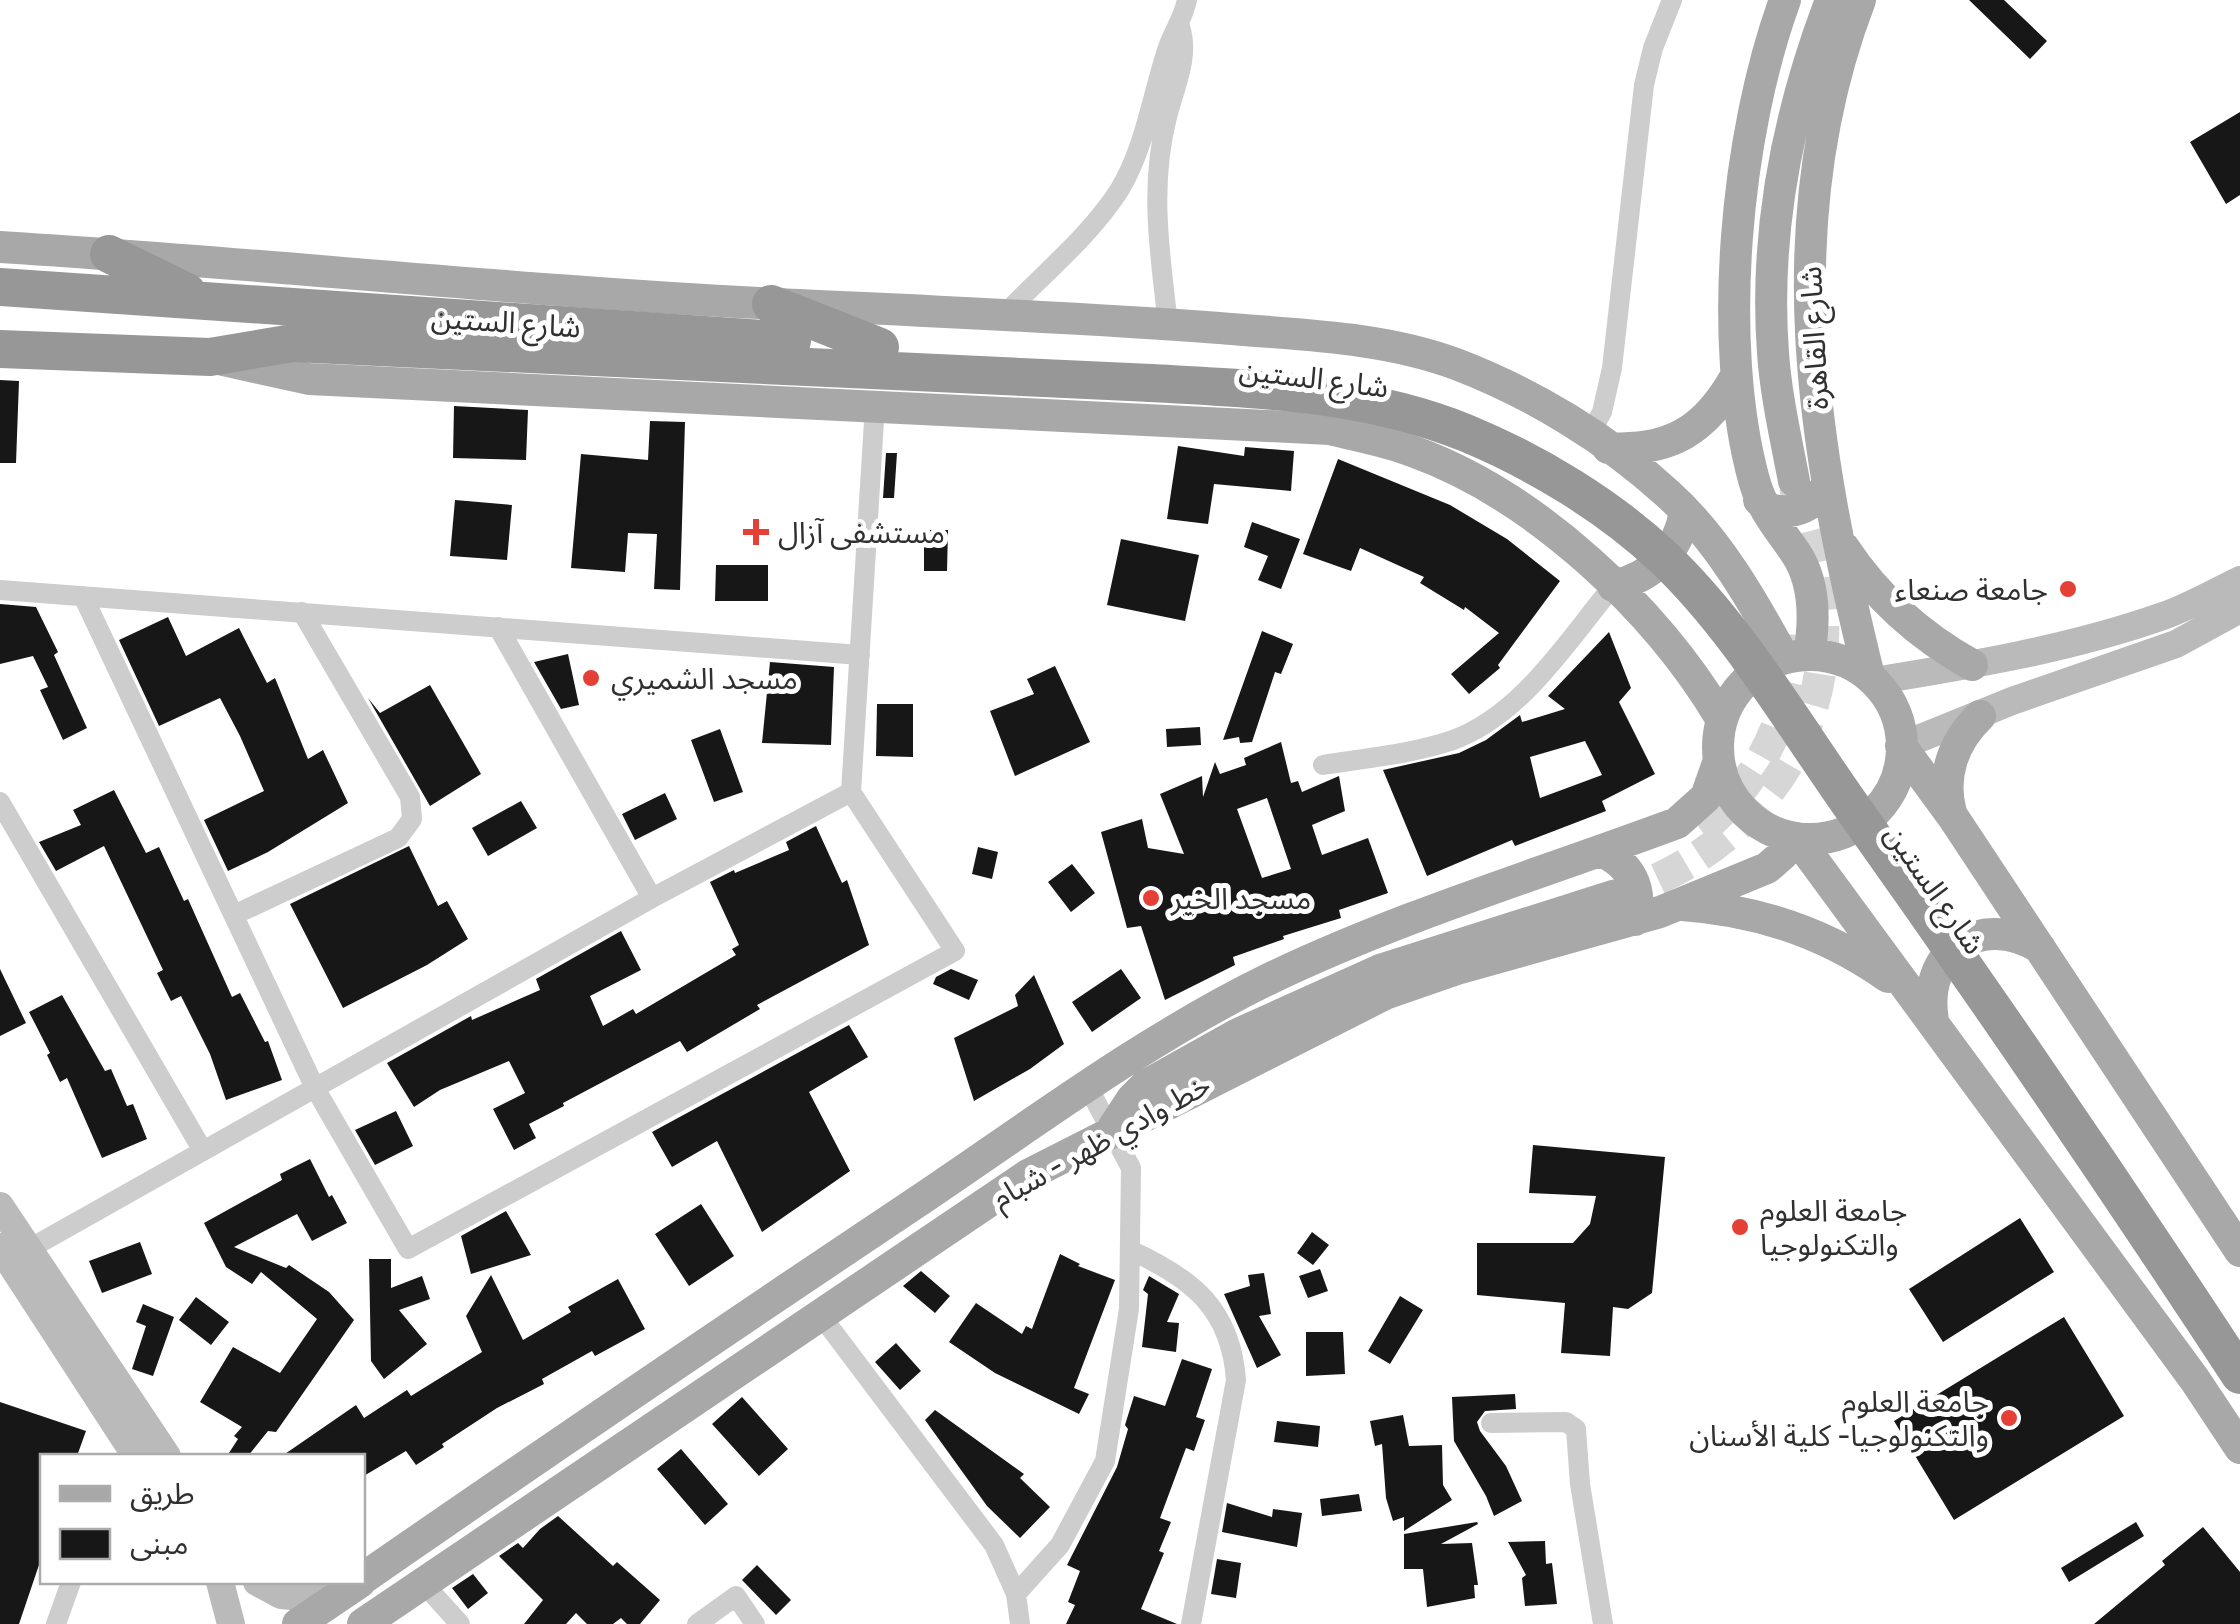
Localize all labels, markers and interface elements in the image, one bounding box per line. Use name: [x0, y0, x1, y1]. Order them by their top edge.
street label: شارع القاهرة: [1792, 265, 1840, 411]
street label: شارع الستين: [430, 298, 582, 350]
street label: شارع الستين: [1237, 351, 1391, 409]
place label: مستشفى آزال: [778, 514, 945, 551]
marker: مستشفى آزال: [743, 519, 769, 545]
place label: جامعة صنعاء: [1895, 571, 2048, 608]
marker: جامعة صنعاء: [2057, 578, 2079, 600]
place label: مسجد الشميري: [611, 660, 798, 701]
marker: مسجد الشميري: [580, 667, 602, 689]
street label: شارع الستين: [1874, 817, 1993, 963]
place label: مسجد الخير: [1170, 880, 1311, 917]
marker: مسجد الخير: [1140, 887, 1162, 909]
street label: خط وادي ظهر - شبام: [985, 1066, 1219, 1221]
place label: جامعة العلوم والتكنولوجيا: [1760, 1192, 1907, 1263]
marker: جامعة العلوم والتكنولوجيا: [1729, 1216, 1751, 1238]
place label: جامعة العلوم والتكنولوجيا- كلية الأسنان: [1689, 1383, 1989, 1454]
marker: جامعة العلوم والتكنولوجيا- كلية الأسنان: [1998, 1407, 2020, 1429]
legend: [40, 1454, 365, 1584]
text: طريق: [130, 1475, 195, 1512]
text: مبنى: [130, 1525, 188, 1562]

